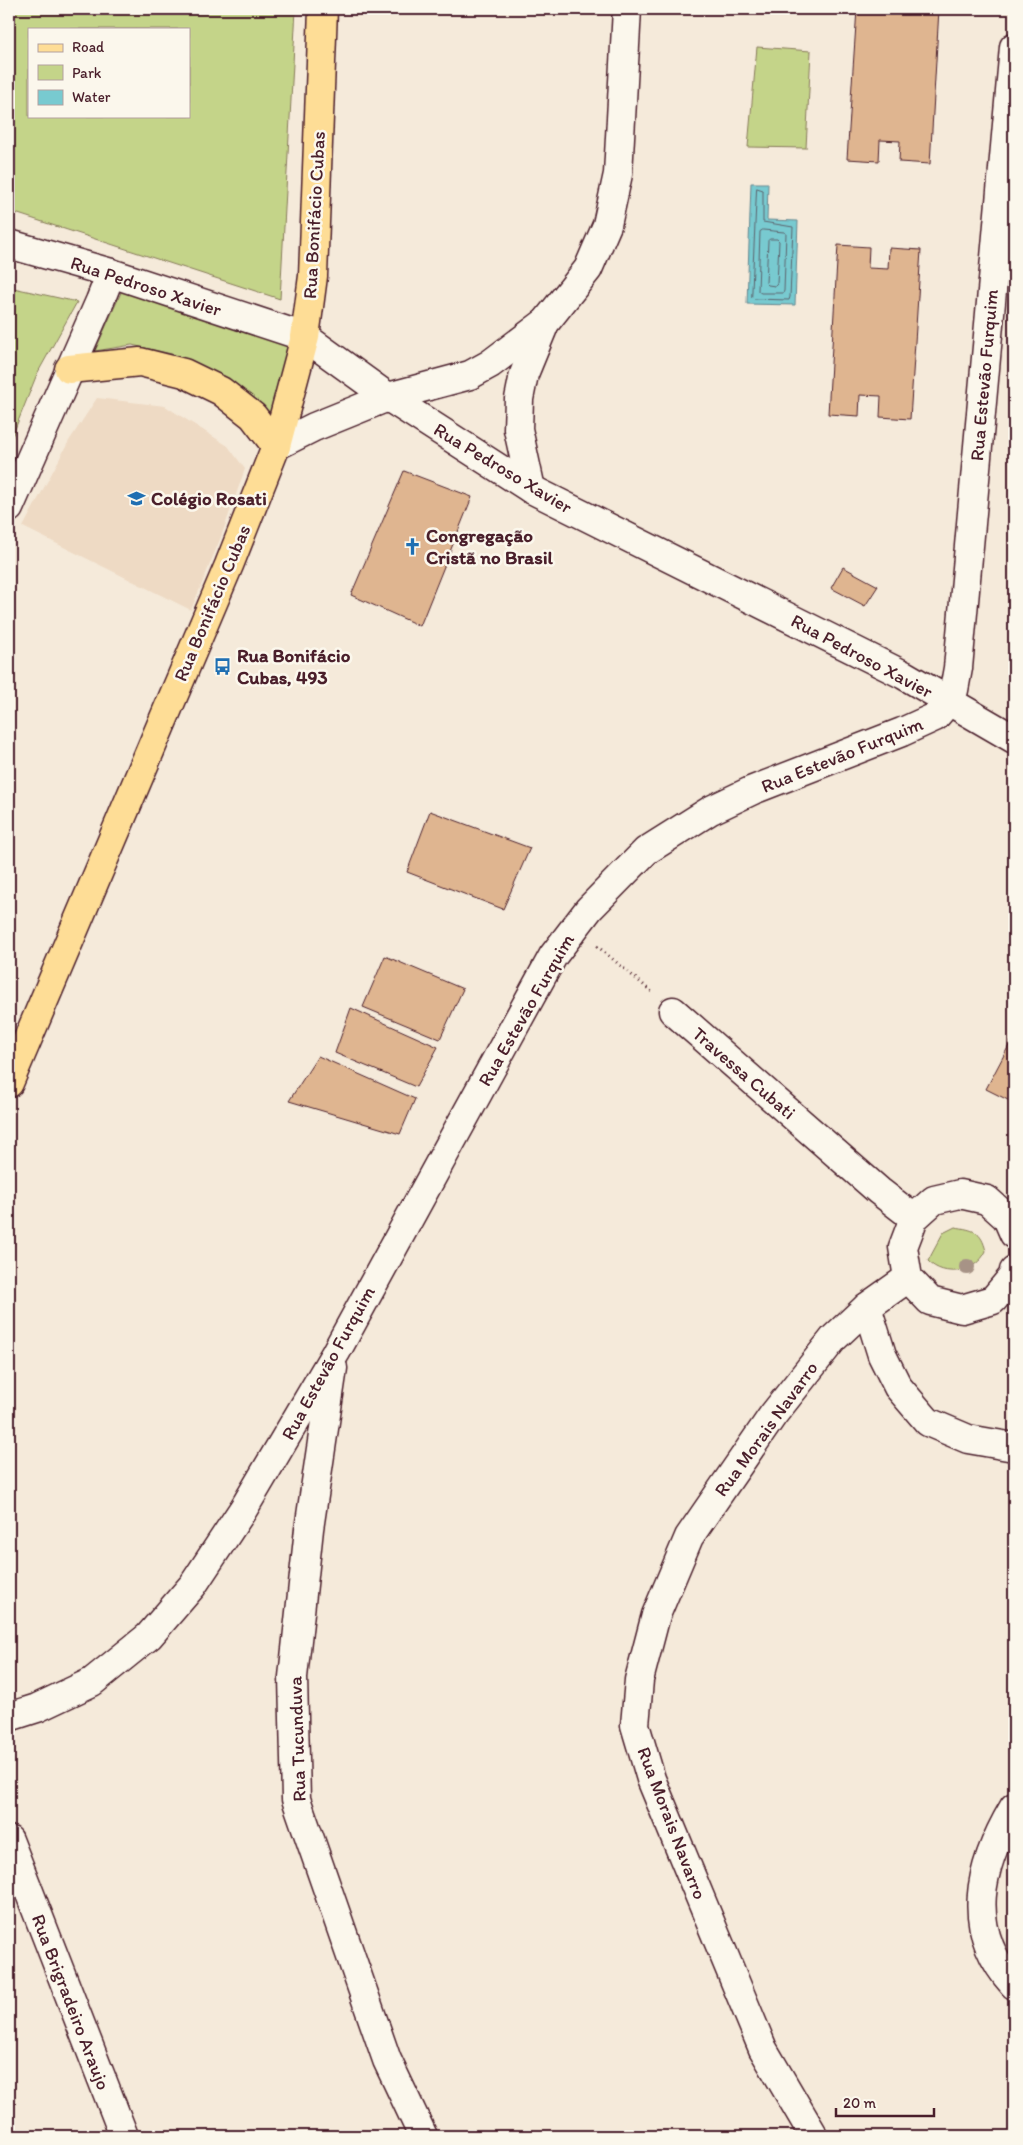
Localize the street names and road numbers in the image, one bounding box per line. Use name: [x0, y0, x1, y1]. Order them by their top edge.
street label: Rua Bonifácio Cubas: [298, 131, 330, 299]
street label: Rua Pedroso Xavier: [68, 251, 225, 322]
street label: Rua Estevão Furquim: [965, 288, 1003, 462]
street label: Rua Pedroso Xavier: [430, 418, 577, 519]
street label: Rua Bonifácio Cubas: [169, 521, 255, 685]
street label: Rua Pedroso Xavier: [787, 609, 938, 703]
street label: Rua Estevão Furquim: [758, 712, 926, 798]
street label: Rua Estevão Furquim: [473, 930, 579, 1090]
street label: Travessa Cubati: [688, 1022, 800, 1124]
street label: Rua Estevão Furquim: [276, 1282, 380, 1444]
street label: Rua Morais Navarro: [709, 1357, 823, 1501]
street label: Rua Tucunduva: [283, 1676, 311, 1802]
street label: Rua Morais Navarro: [632, 1744, 712, 1902]
street label: Rua Brigradeiro Araujo: [27, 1911, 115, 2093]

